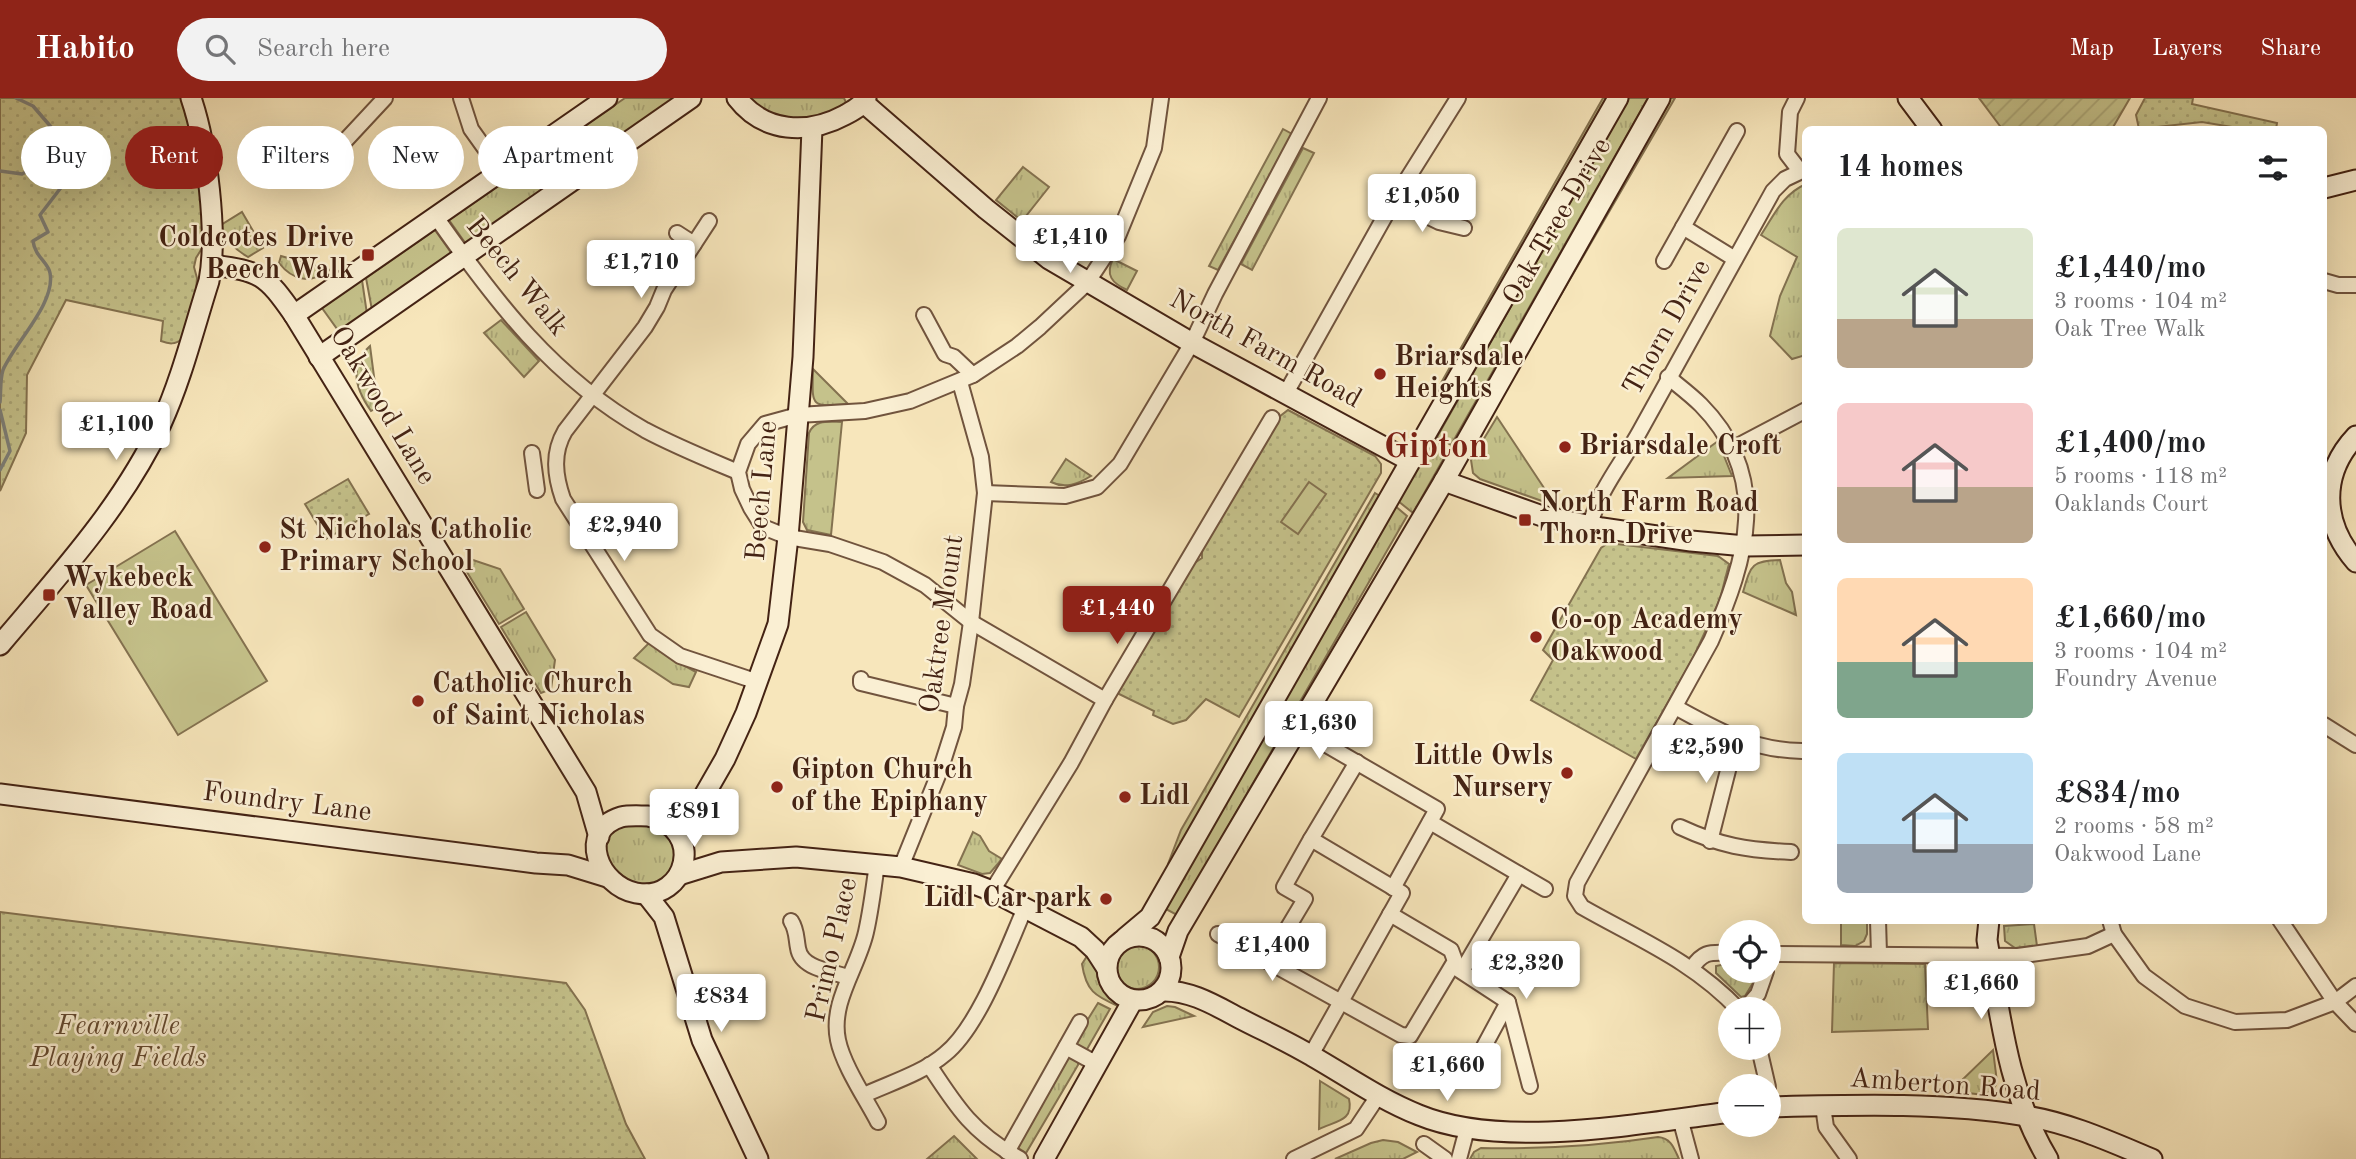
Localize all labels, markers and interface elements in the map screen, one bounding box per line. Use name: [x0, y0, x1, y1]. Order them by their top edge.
search box: [177, 18, 667, 81]
icon: search: [201, 30, 239, 68]
text: Habito: [35, 33, 135, 66]
text: Search here: [257, 36, 390, 62]
text: Map: [2070, 37, 2114, 61]
text: Layers: [2152, 37, 2222, 61]
text: Share: [2260, 37, 2321, 61]
chip: Buy: [21, 126, 111, 189]
chip: Rent: [125, 126, 223, 189]
chip: Filters: [237, 126, 354, 189]
chip: New: [368, 126, 464, 189]
chip: Apartment: [478, 126, 638, 189]
street label: Oak Tree Drive: [1499, 134, 1617, 310]
icon: filters: [2254, 149, 2292, 187]
text: 14 homes: [1837, 153, 1963, 183]
pin: £1,050: [1365, 174, 1479, 234]
text: £1,050: [1384, 185, 1460, 208]
street label: Beech Walk: [460, 212, 572, 342]
pin: £1,410: [1013, 216, 1127, 275]
place label: Coldcotes Drive Beech Walk: [158, 225, 354, 285]
text: £1,410: [1032, 226, 1108, 249]
pin: £1,710: [584, 240, 698, 300]
marker: Coldcotes Drive Beech Walk: [360, 247, 376, 263]
text: £1,710: [603, 251, 679, 274]
text: £1,440/mo: [2054, 254, 2206, 284]
street label: Thorn Drive: [1619, 255, 1717, 401]
icon: home: [1893, 256, 1977, 340]
street label: North Farm Road: [1164, 286, 1366, 414]
text: 3 rooms · 104 m²: [2054, 290, 2227, 313]
text: Oak Tree Walk: [2054, 318, 2206, 341]
street label: Oakwood Lane: [324, 322, 440, 490]
place label: Briarsdale Heights: [1394, 344, 1524, 404]
marker: Briarsdale Heights: [1372, 366, 1388, 382]
pin: £1,100: [59, 402, 173, 462]
text: £1,100: [78, 413, 154, 436]
street label: Beech Lane: [743, 420, 783, 562]
text: £1,400/mo: [2054, 429, 2206, 459]
district label: Gipton: [1384, 430, 1488, 465]
icon: home: [1893, 431, 1977, 515]
place label: Briarsdale Croft: [1579, 433, 1781, 461]
marker: Briarsdale Croft: [1557, 439, 1573, 455]
text: 5 rooms · 118 m²: [2054, 465, 2227, 488]
place label: North Farm Road Thorn Drive: [1539, 490, 1759, 550]
text: Oaklands Court: [2054, 493, 2208, 516]
pin: £2,940: [567, 504, 681, 563]
marker: North Farm Road Thorn Drive: [1517, 512, 1533, 528]
text: £2,940: [586, 514, 662, 537]
place label: St Nicholas Catholic Primary School: [279, 517, 532, 577]
street label: Oaktree Mount: [917, 533, 969, 715]
marker: St Nicholas Catholic Primary School: [257, 539, 273, 555]
place label: Wykebeck Valley Road: [63, 565, 213, 625]
marker: Wykebeck Valley Road: [41, 587, 57, 603]
pin: £1,440: [1060, 587, 1174, 646]
text: £1,440: [1079, 597, 1155, 620]
text: £1,660/mo: [2054, 604, 2206, 634]
icon: home: [1893, 606, 1977, 690]
place label: Co-op Academy Oakwood: [1550, 607, 1743, 667]
marker: Co-op Academy Oakwood: [1528, 629, 1544, 645]
text: 3 rooms · 104 m²: [2054, 640, 2227, 663]
text: Foundry Avenue: [2054, 668, 2217, 691]
place label: Catholic Church of Saint Nicholas: [432, 671, 645, 731]
marker: Catholic Church of Saint Nicholas: [410, 693, 426, 709]
pin: £1,630: [1262, 702, 1376, 761]
text: £1,630: [1281, 712, 1357, 735]
pin: £2,590: [1649, 726, 1763, 785]
text: £2,590: [1668, 736, 1744, 759]
place label: Little Owls Nursery: [1414, 743, 1553, 803]
place label: Gipton Church of the Epiphany: [791, 757, 988, 817]
marker: Little Owls Nursery: [1559, 765, 1575, 781]
street label: Foundry Lane: [201, 779, 373, 827]
marker: Gipton Church of the Epiphany: [769, 779, 785, 795]
text: £834/mo: [2054, 779, 2180, 809]
icon: home: [1893, 781, 1977, 865]
place label: Lidl: [1139, 783, 1190, 811]
marker: Lidl: [1117, 789, 1133, 805]
pin: £891: [653, 790, 735, 849]
text: £891: [666, 800, 722, 823]
text: 2 rooms · 58 m²: [2054, 815, 2214, 838]
text: Oakwood Lane: [2054, 843, 2201, 866]
street label: Primo Place: [803, 875, 863, 1025]
place label: Lidl Car park: [923, 885, 1092, 913]
marker: Lidl Car park: [1098, 891, 1114, 907]
map controls: [1718, 920, 1781, 1137]
button: locate: [1718, 920, 1781, 983]
pin: £1,400: [1215, 924, 1329, 983]
text: £1,400: [1234, 934, 1310, 957]
pin: £2,320: [1469, 942, 1583, 1001]
text: £2,320: [1488, 952, 1564, 975]
pin: £1,660: [1924, 962, 2038, 1021]
text: £1,660: [1943, 972, 2019, 995]
pin: £834: [680, 974, 762, 1034]
text: £834: [693, 985, 749, 1008]
button: +: [1718, 997, 1781, 1060]
park label: Fearnville Playing Fields: [28, 1013, 207, 1073]
pin: £1,660: [1390, 1044, 1504, 1103]
text: £1,660: [1409, 1054, 1485, 1077]
street label: Amberton Road: [1849, 1065, 2041, 1107]
button: −: [1718, 1074, 1781, 1137]

